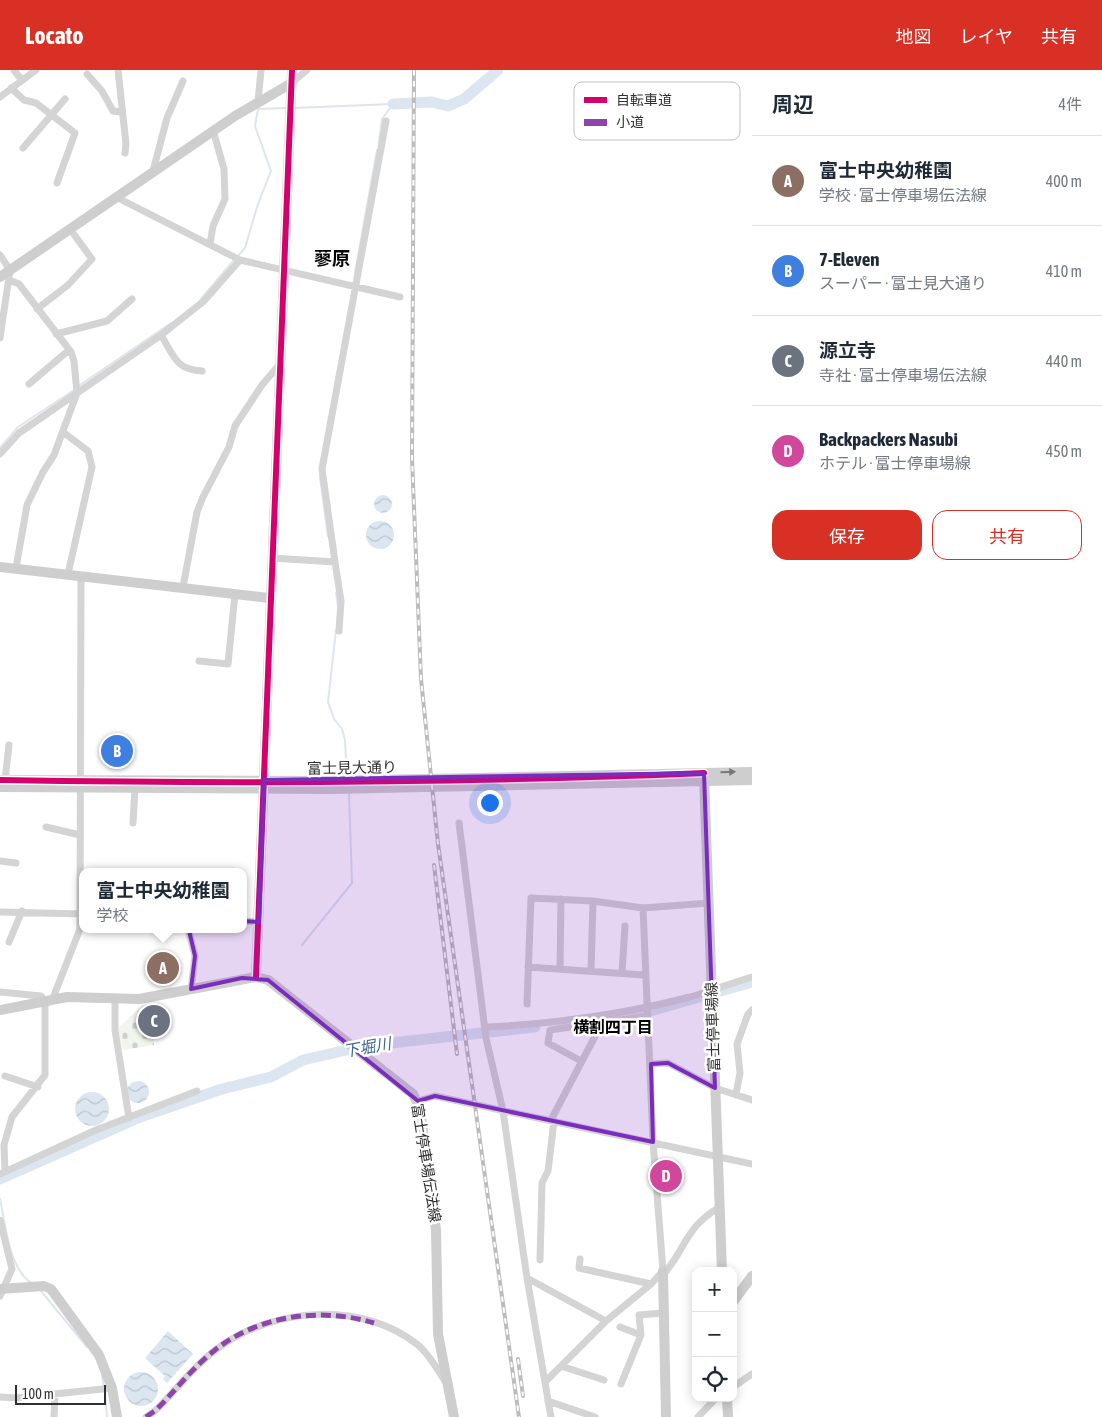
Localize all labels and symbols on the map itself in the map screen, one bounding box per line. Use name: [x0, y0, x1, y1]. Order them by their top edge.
legend: [574, 82, 740, 140]
text: 自転車道: [616, 92, 672, 108]
text: 小道: [616, 114, 644, 130]
district label: 蓼原: [314, 248, 350, 269]
pin: B: [101, 732, 133, 770]
street label: 富士見大通り: [307, 758, 397, 777]
one-way arrow: [720, 768, 736, 776]
your location: [477, 790, 503, 816]
pin: A: [147, 949, 179, 987]
street label: 富士停車場線: [702, 982, 723, 1072]
pin: C: [138, 1002, 170, 1040]
district label: 横割四丁目: [573, 1018, 653, 1036]
water label: 下堀川: [342, 1034, 394, 1060]
street label: 富士停車場伝法線: [409, 1102, 444, 1224]
pin: D: [650, 1157, 682, 1195]
scale bar: [15, 1382, 106, 1405]

